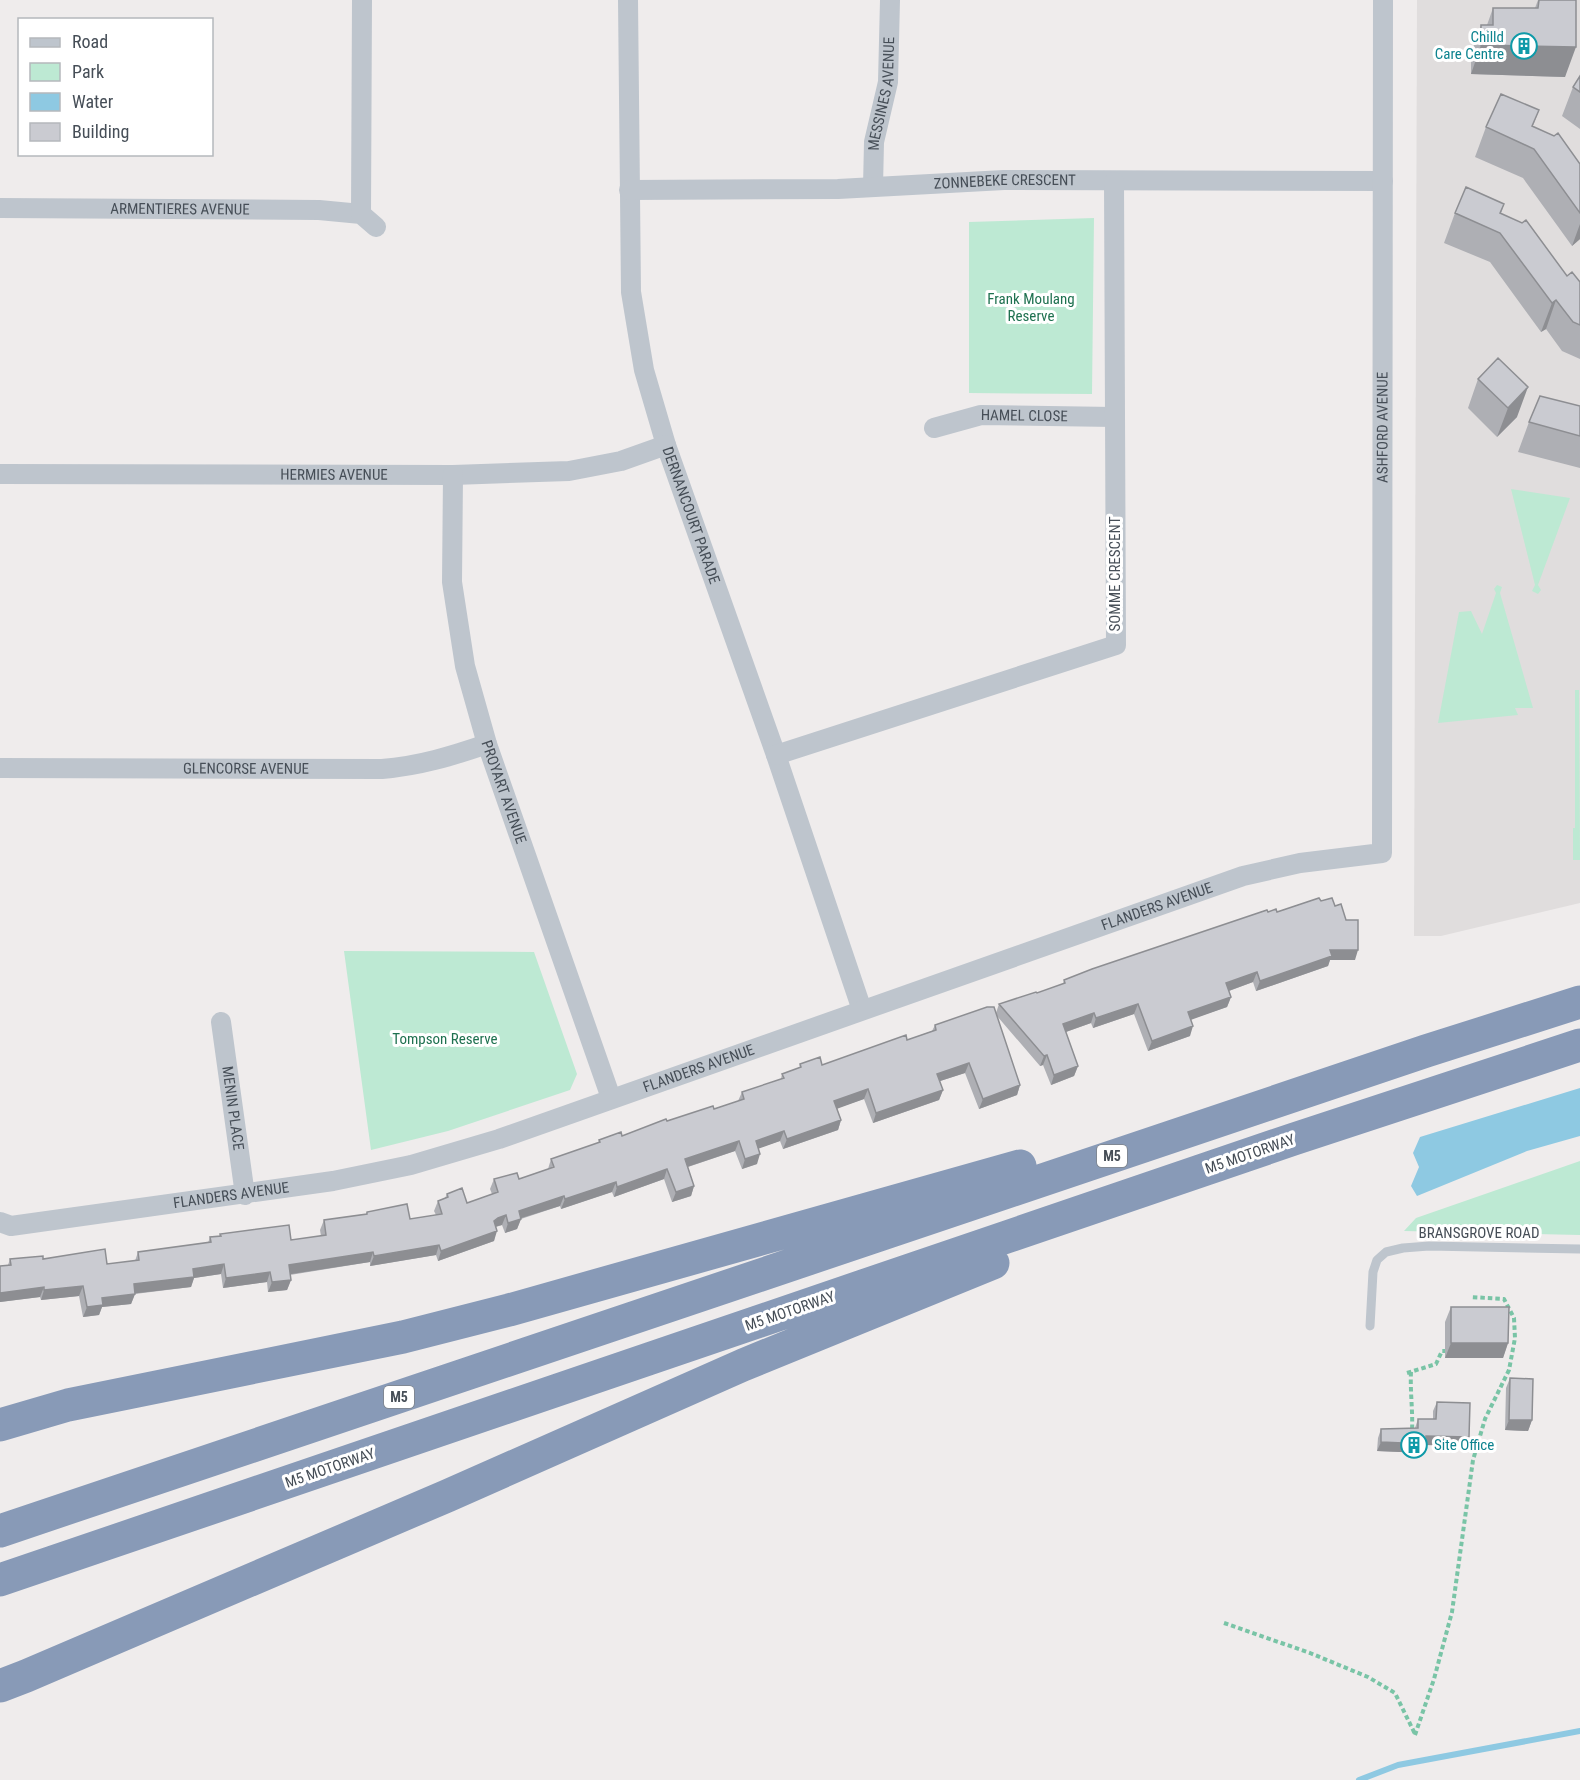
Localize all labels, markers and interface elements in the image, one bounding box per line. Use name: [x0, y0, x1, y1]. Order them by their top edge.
legend: [18, 18, 213, 156]
place label: Chilld Care Centre: [1435, 28, 1504, 63]
text: Road: [72, 31, 108, 52]
building icon: Chilld Care Centre: [1509, 31, 1539, 61]
street label: MESSINES AVENUE: [865, 37, 898, 151]
text: Park: [72, 61, 104, 82]
text: Water: [72, 91, 114, 112]
text: Building: [72, 121, 129, 142]
street label: ZONNEBEKE CRESCENT: [933, 171, 1076, 193]
street label: ARMENTIERES AVENUE: [110, 200, 250, 219]
park label: Frank Moulang Reserve: [987, 290, 1075, 325]
street label: ASHFORD AVENUE: [1373, 372, 1392, 483]
street label: HAMEL CLOSE: [981, 406, 1068, 425]
street label: DERNANCOURT PARADE: [658, 444, 724, 586]
street label: HERMIES AVENUE: [280, 466, 388, 484]
street label: SOMME CRESCENT: [1106, 516, 1124, 631]
street label: PROYART AVENUE: [477, 738, 530, 846]
street label: GLENCORSE AVENUE: [183, 759, 309, 778]
street label: FLANDERS AVENUE: [1099, 878, 1215, 934]
park label: Tompson Reserve: [392, 1030, 498, 1048]
street label: FLANDERS AVENUE: [641, 1040, 757, 1096]
street label: MENIN PLACE: [218, 1065, 248, 1151]
street label: M5 MOTORWAY: [1203, 1130, 1297, 1178]
road number: M5: [1097, 1145, 1127, 1167]
street label: FLANDERS AVENUE: [172, 1178, 290, 1212]
street label: BRANSGROVE ROAD: [1419, 1224, 1539, 1242]
street label: M5 MOTORWAY: [743, 1287, 837, 1335]
road number: M5: [384, 1386, 414, 1408]
building icon: Site Office: [1399, 1430, 1429, 1460]
place label: Site Office: [1434, 1436, 1494, 1454]
street label: M5 MOTORWAY: [283, 1444, 377, 1492]

